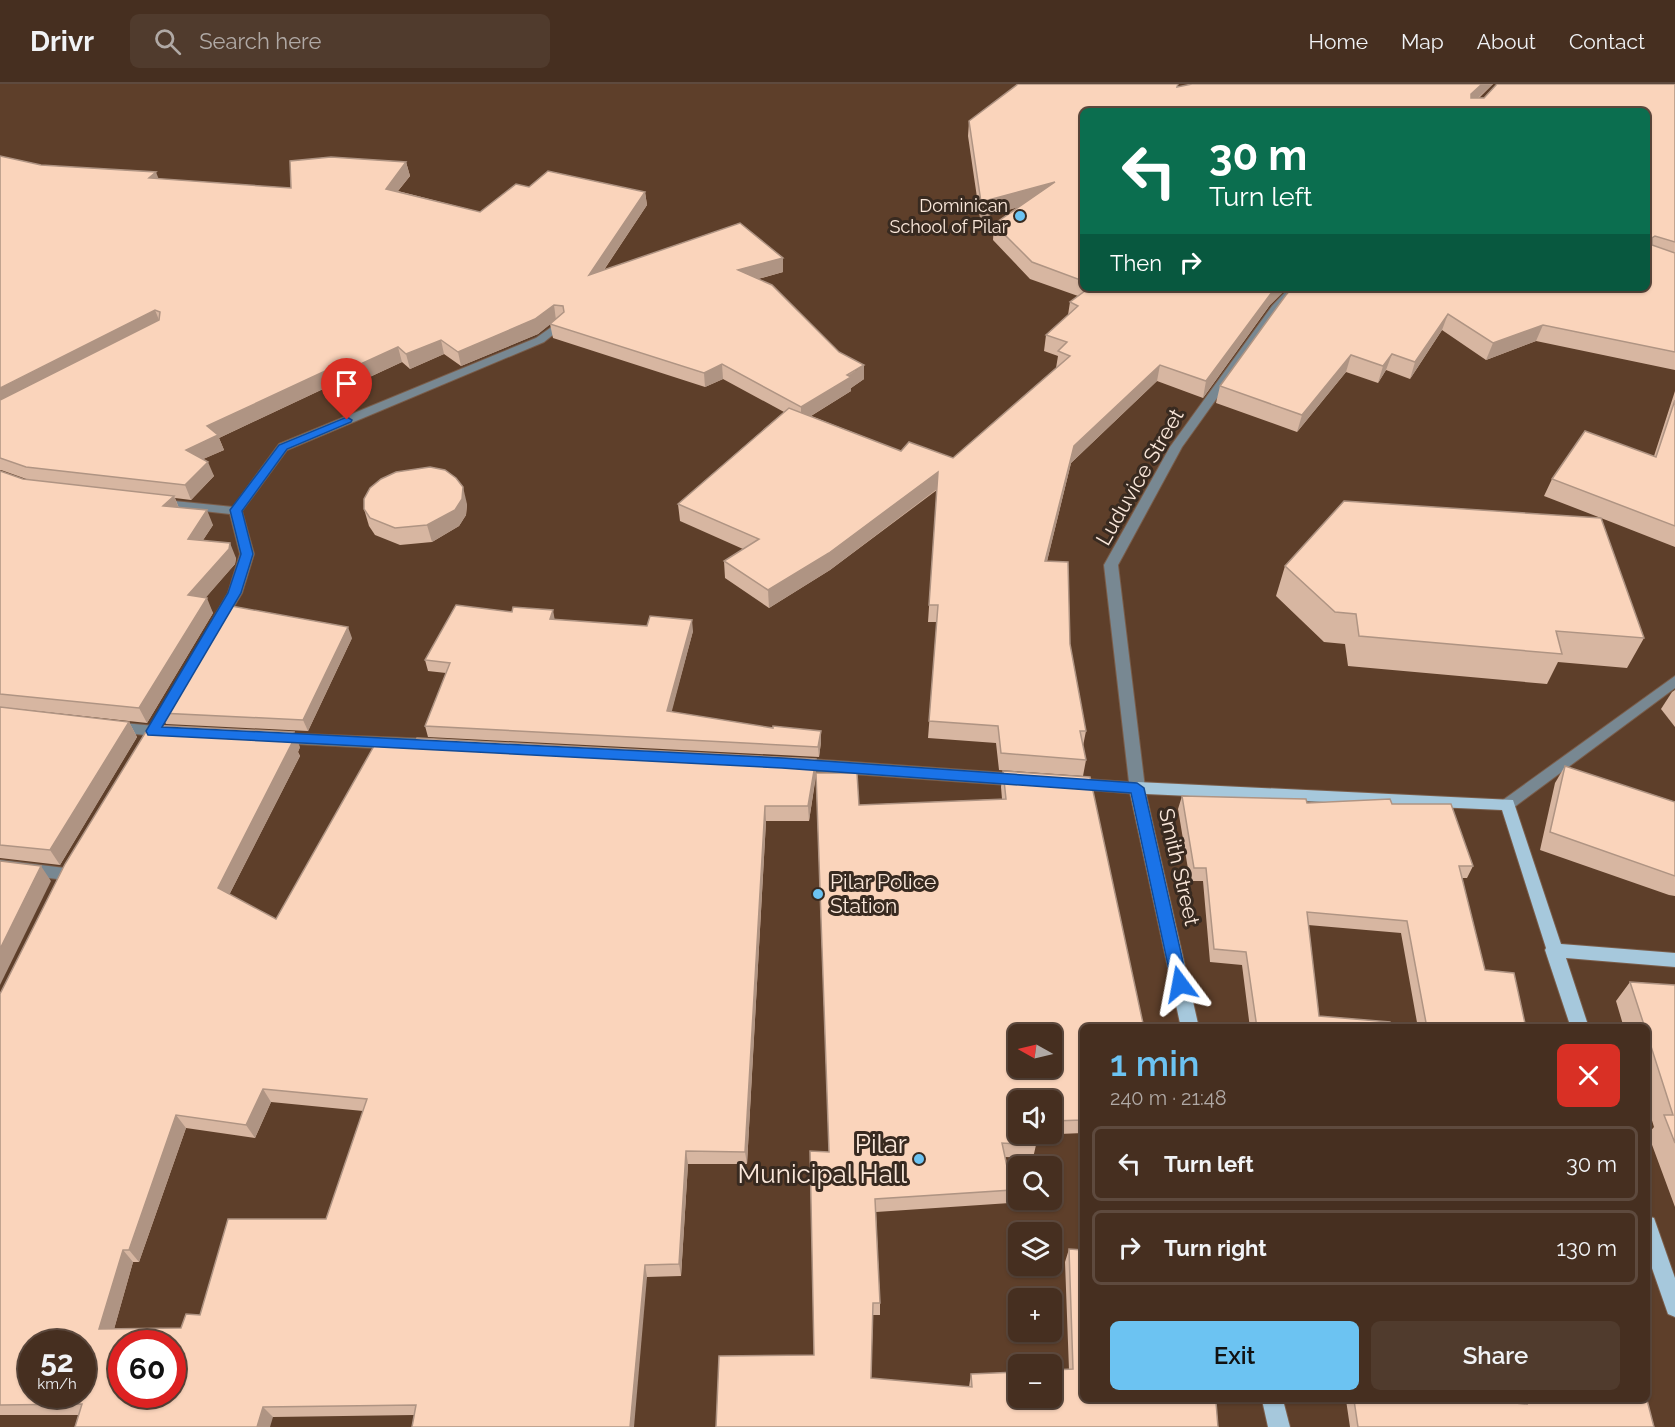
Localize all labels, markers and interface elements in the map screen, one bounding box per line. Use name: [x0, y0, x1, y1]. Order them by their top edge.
search box: [130, 14, 550, 68]
text: Drivr: [30, 25, 94, 58]
icon: search: [151, 25, 184, 58]
text: Search here: [199, 28, 321, 54]
text: Home: [1309, 29, 1368, 54]
text: Map: [1401, 29, 1444, 54]
text: About: [1477, 29, 1536, 54]
text: Contact: [1569, 29, 1645, 54]
text: 30 m: [1209, 131, 1307, 180]
icon: left: [1110, 132, 1188, 210]
text: Turn left: [1209, 181, 1312, 212]
place label: Dominican School of Pilar: [890, 195, 1009, 237]
marker: Dominican School of Pilar: [1013, 209, 1027, 223]
icon: right: [1174, 246, 1207, 279]
text: Then: [1110, 250, 1162, 276]
pin: [321, 358, 372, 420]
icon: arrive: [330, 367, 363, 400]
street label: Luduvice Street: [1090, 404, 1189, 549]
street label: Smith Street: [1154, 806, 1205, 928]
place label: Pilar Police Station: [830, 869, 936, 918]
marker: Pilar Police Station: [811, 887, 825, 901]
position arrow: [1148, 952, 1212, 1016]
north arrow: [1008, 1024, 1062, 1078]
map controls: [1008, 1024, 1062, 1408]
text: 1 min: [1110, 1042, 1199, 1084]
button: close: [1557, 1044, 1620, 1107]
text: 240 m · 21:48: [1110, 1086, 1227, 1110]
button: sound: [1008, 1090, 1062, 1144]
place label: Pilar Municipal Hall: [737, 1129, 908, 1189]
icon: left: [1113, 1147, 1146, 1180]
text: Turn left: [1164, 1151, 1254, 1177]
text: 30 m: [1566, 1151, 1617, 1177]
marker: Pilar Municipal Hall: [912, 1152, 926, 1166]
button: search: [1008, 1156, 1062, 1210]
button: layers: [1008, 1222, 1062, 1276]
icon: right: [1113, 1231, 1146, 1264]
text: Turn right: [1164, 1235, 1267, 1261]
text: 130 m: [1557, 1235, 1617, 1261]
button: +: [1008, 1288, 1062, 1342]
button: Exit: [1110, 1321, 1359, 1390]
button: Share: [1371, 1321, 1620, 1390]
speed limit sign: 60: [108, 1330, 186, 1408]
text: 52: [40, 1344, 74, 1379]
button: −: [1008, 1354, 1062, 1408]
text: km/h: [37, 1375, 77, 1393]

